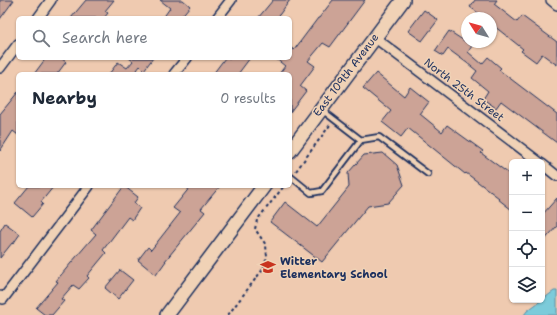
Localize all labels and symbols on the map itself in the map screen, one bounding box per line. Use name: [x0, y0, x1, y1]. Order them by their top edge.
north arrow: [461, 12, 497, 48]
street label: East 109th Avenue: [310, 30, 382, 120]
street label: North 25th Street: [421, 55, 507, 125]
place label: Witter Elementary School: [280, 254, 388, 282]
school or university icon: Witter Elementary School: [259, 258, 277, 276]

